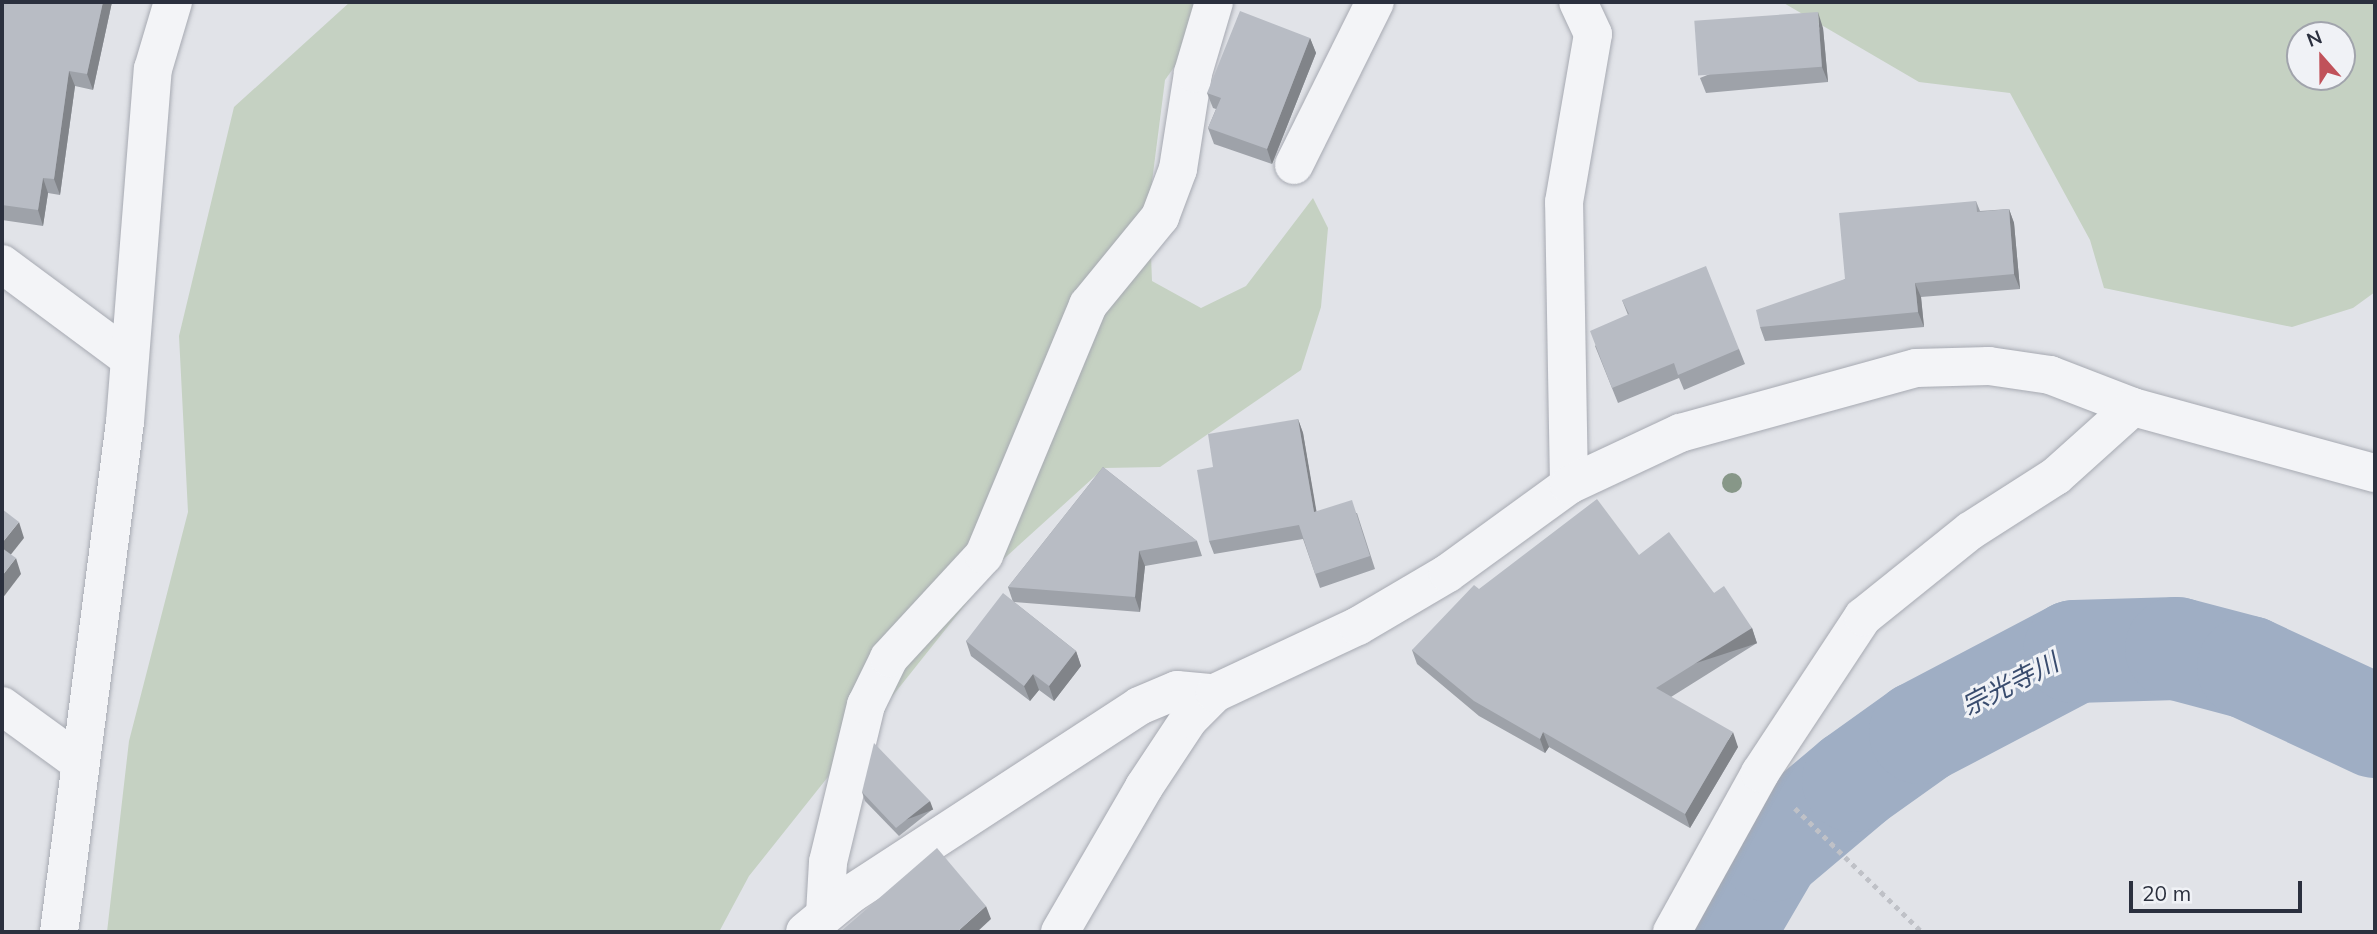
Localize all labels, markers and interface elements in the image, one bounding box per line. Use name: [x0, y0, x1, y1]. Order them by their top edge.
north arrow: [2286, 21, 2356, 91]
text: N: [2303, 24, 2325, 52]
water label: 宗光寺川: [1957, 646, 2063, 722]
scale bar: [2132, 867, 2305, 911]
text: 20 m: [2142, 880, 2191, 906]

